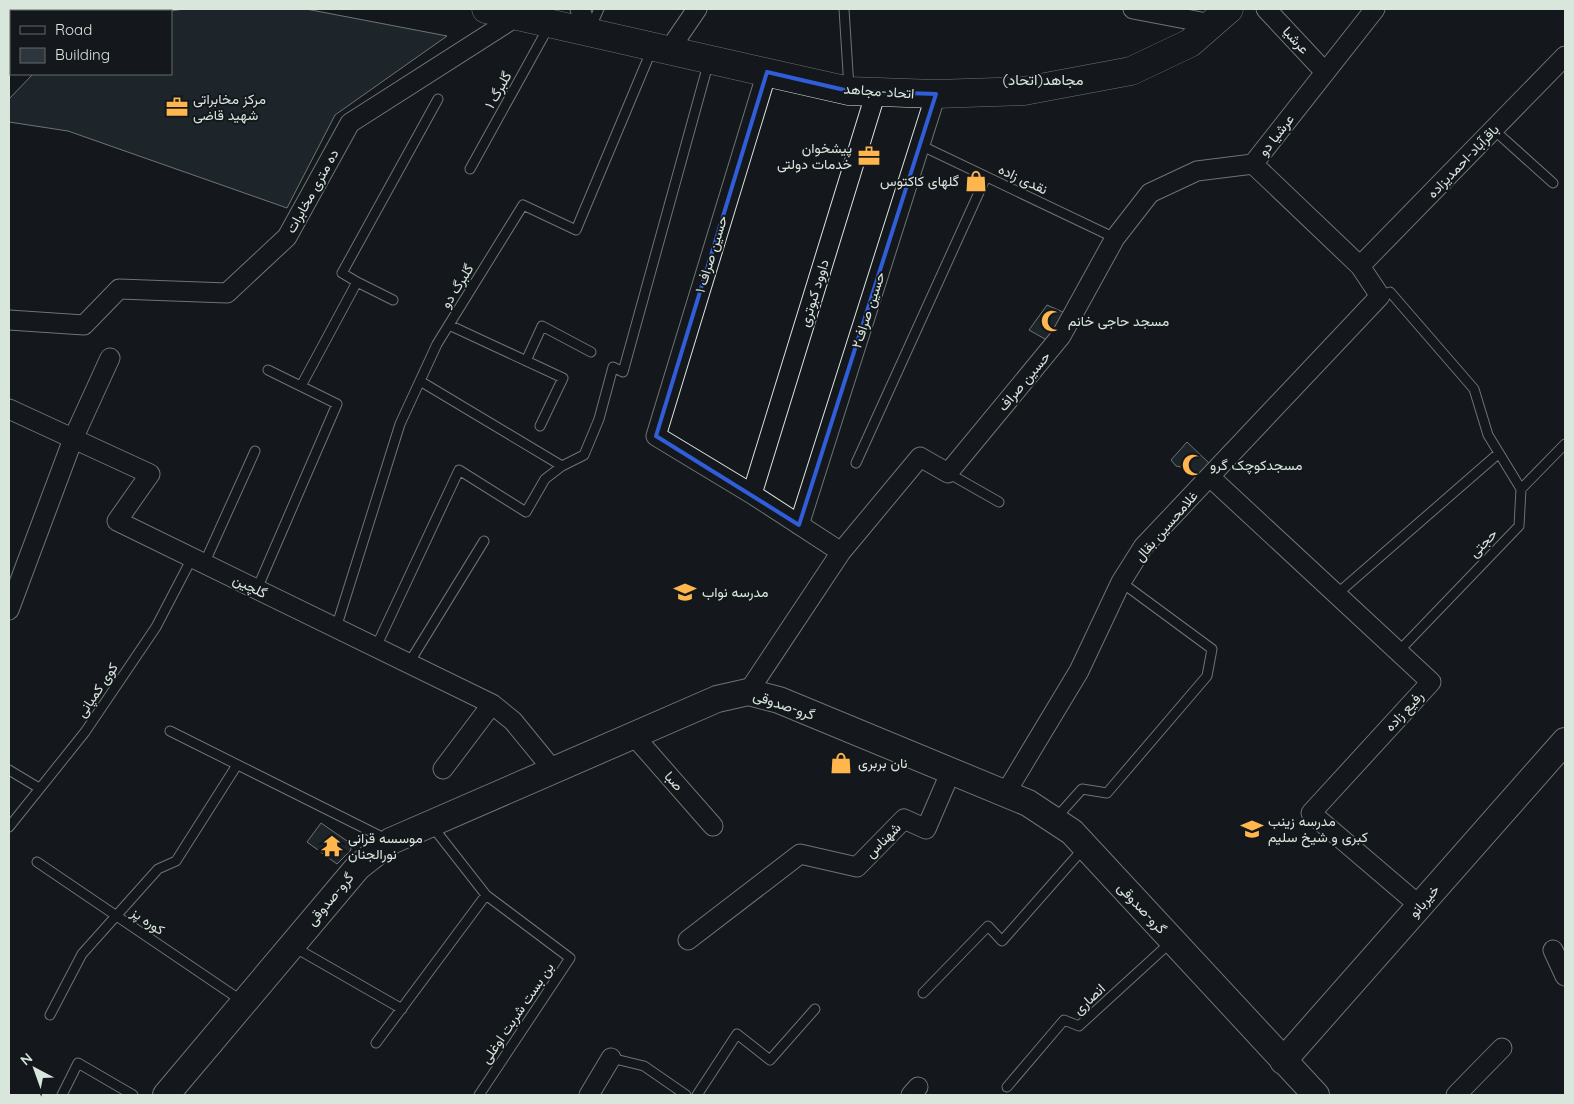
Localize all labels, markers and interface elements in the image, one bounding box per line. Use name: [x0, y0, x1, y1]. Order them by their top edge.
legend: [10, 10, 172, 75]
text: Road: [55, 20, 92, 39]
street label: عرشیا: [1279, 22, 1313, 58]
text: Building: [55, 45, 110, 64]
street label: گلبرگ ۱: [480, 68, 516, 112]
district label: مجاهد(اتحاد): [1002, 70, 1084, 89]
street label: اتحاد-مجاهد: [843, 80, 915, 102]
place label: مرکز مخابراتی شهید قاضی: [193, 90, 266, 124]
office icon: مرکز مخابراتی شهید قاضی: [164, 94, 190, 120]
street label: عرشیا دو: [1254, 110, 1298, 160]
street label: باقرآباد-احمدیزاده: [1423, 120, 1503, 202]
place label: پیشخوان خدمات دولتی: [777, 139, 852, 173]
office icon: پیشخوان خدمات دولتی: [856, 143, 882, 169]
street label: ده متری مخابرات: [281, 146, 343, 236]
street label: نقدی زاده: [995, 160, 1051, 198]
shop icon: گلهای کاکتوس: [963, 168, 989, 194]
place label: گلهای کاکتوس: [880, 172, 959, 190]
street label: حسین صراف ۱: [691, 213, 731, 295]
street label: داوود کبوتری: [795, 257, 833, 329]
street label: گلبرگ دو: [436, 261, 478, 311]
street label: حسین صراف۲: [847, 269, 889, 351]
mosque icon: مسجد حاجی خانم: [1039, 308, 1065, 334]
place label: مسجد حاجی خانم: [1068, 312, 1169, 330]
street label: حسین صراف: [994, 348, 1054, 414]
mosque icon: مسجدکوچک گرو: [1180, 452, 1206, 478]
place label: مسجدکوچک گرو: [1210, 456, 1303, 475]
street label: غلامحسین بقال: [1130, 487, 1202, 566]
street label: حجتی: [1465, 525, 1501, 561]
street label: گلچین: [229, 570, 270, 603]
school or university icon: مدرسه نواب: [672, 579, 698, 605]
place label: مدرسه نواب: [702, 583, 768, 601]
street label: کوی کمپانی: [72, 659, 123, 721]
street label: گرو-صدوقی: [751, 686, 817, 724]
street label: رفیع زاده: [1381, 687, 1429, 736]
shop icon: نان بربری: [828, 750, 854, 776]
place label: نان بربری: [858, 754, 908, 772]
street label: صبا: [661, 767, 688, 795]
place label: مدرسه زینب کبری و شیخ سلیم: [1268, 812, 1368, 848]
school or university icon: مدرسه زینب کبری و شیخ سلیم: [1239, 816, 1265, 842]
street label: شهناس: [861, 818, 905, 862]
place label: موسسه قرانی نورالجنان: [348, 829, 423, 863]
temple icon: موسسه قرانی نورالجنان: [319, 833, 345, 859]
street label: گرو-صدوقی: [303, 869, 357, 929]
street label: گرو-صدوقی: [1114, 878, 1170, 938]
street label: خیربانو: [1405, 881, 1443, 921]
street label: کوره پز: [126, 903, 168, 940]
street label: بن بست شربت اوغلی: [476, 959, 558, 1067]
street label: انصاری: [1069, 980, 1109, 1018]
north arrow: [10, 1044, 60, 1094]
text: N: [17, 1049, 36, 1069]

